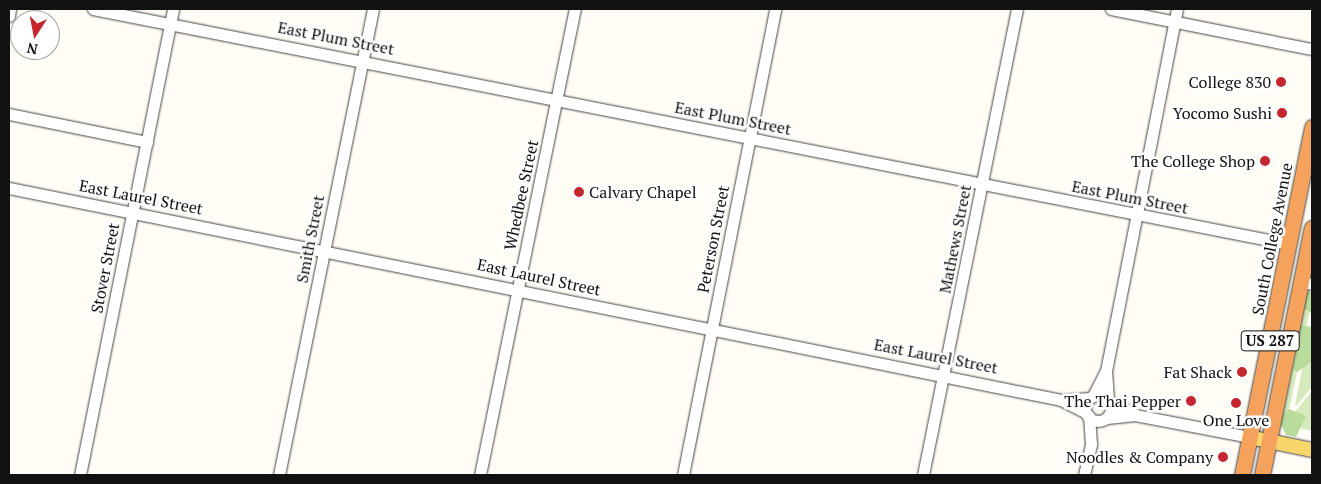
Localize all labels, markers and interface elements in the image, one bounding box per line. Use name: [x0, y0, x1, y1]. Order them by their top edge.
north arrow: [10, 10, 60, 60]
street label: East Plum Street: [276, 17, 396, 59]
text: N: [25, 39, 39, 60]
place label: College 830: [1189, 72, 1271, 92]
marker: College 830: [1275, 76, 1287, 88]
street label: East Plum Street: [673, 97, 793, 139]
place label: Yocomo Sushi: [1173, 103, 1272, 123]
marker: Yocomo Sushi: [1276, 107, 1288, 119]
street label: Whedbee Street: [500, 138, 542, 252]
place label: The College Shop: [1131, 151, 1255, 171]
marker: The College Shop: [1259, 155, 1271, 167]
street label: South College Avenue: [1248, 161, 1296, 317]
street label: East Laurel Street: [77, 176, 205, 218]
street label: East Plum Street: [1070, 176, 1190, 218]
place label: Calvary Chapel: [589, 182, 696, 202]
street label: Mathews Street: [935, 183, 975, 295]
street label: Peterson Street: [693, 184, 733, 294]
marker: Calvary Chapel: [573, 186, 585, 198]
street label: Smith Street: [292, 193, 328, 285]
street label: Stover Street: [87, 221, 123, 315]
street label: East Laurel Street: [475, 255, 603, 299]
road number: US 287: [1240, 328, 1300, 354]
street label: East Laurel Street: [872, 335, 1000, 377]
place label: Fat Shack: [1164, 362, 1232, 382]
marker: Fat Shack: [1236, 366, 1248, 378]
place label: The Thai Pepper: [1064, 391, 1181, 411]
marker: The Thai Pepper: [1185, 395, 1197, 407]
marker: One Love: [1230, 397, 1242, 409]
place label: One Love: [1203, 410, 1269, 430]
place label: Noodles & Company: [1066, 447, 1213, 467]
marker: Noodles & Company: [1217, 451, 1229, 463]

